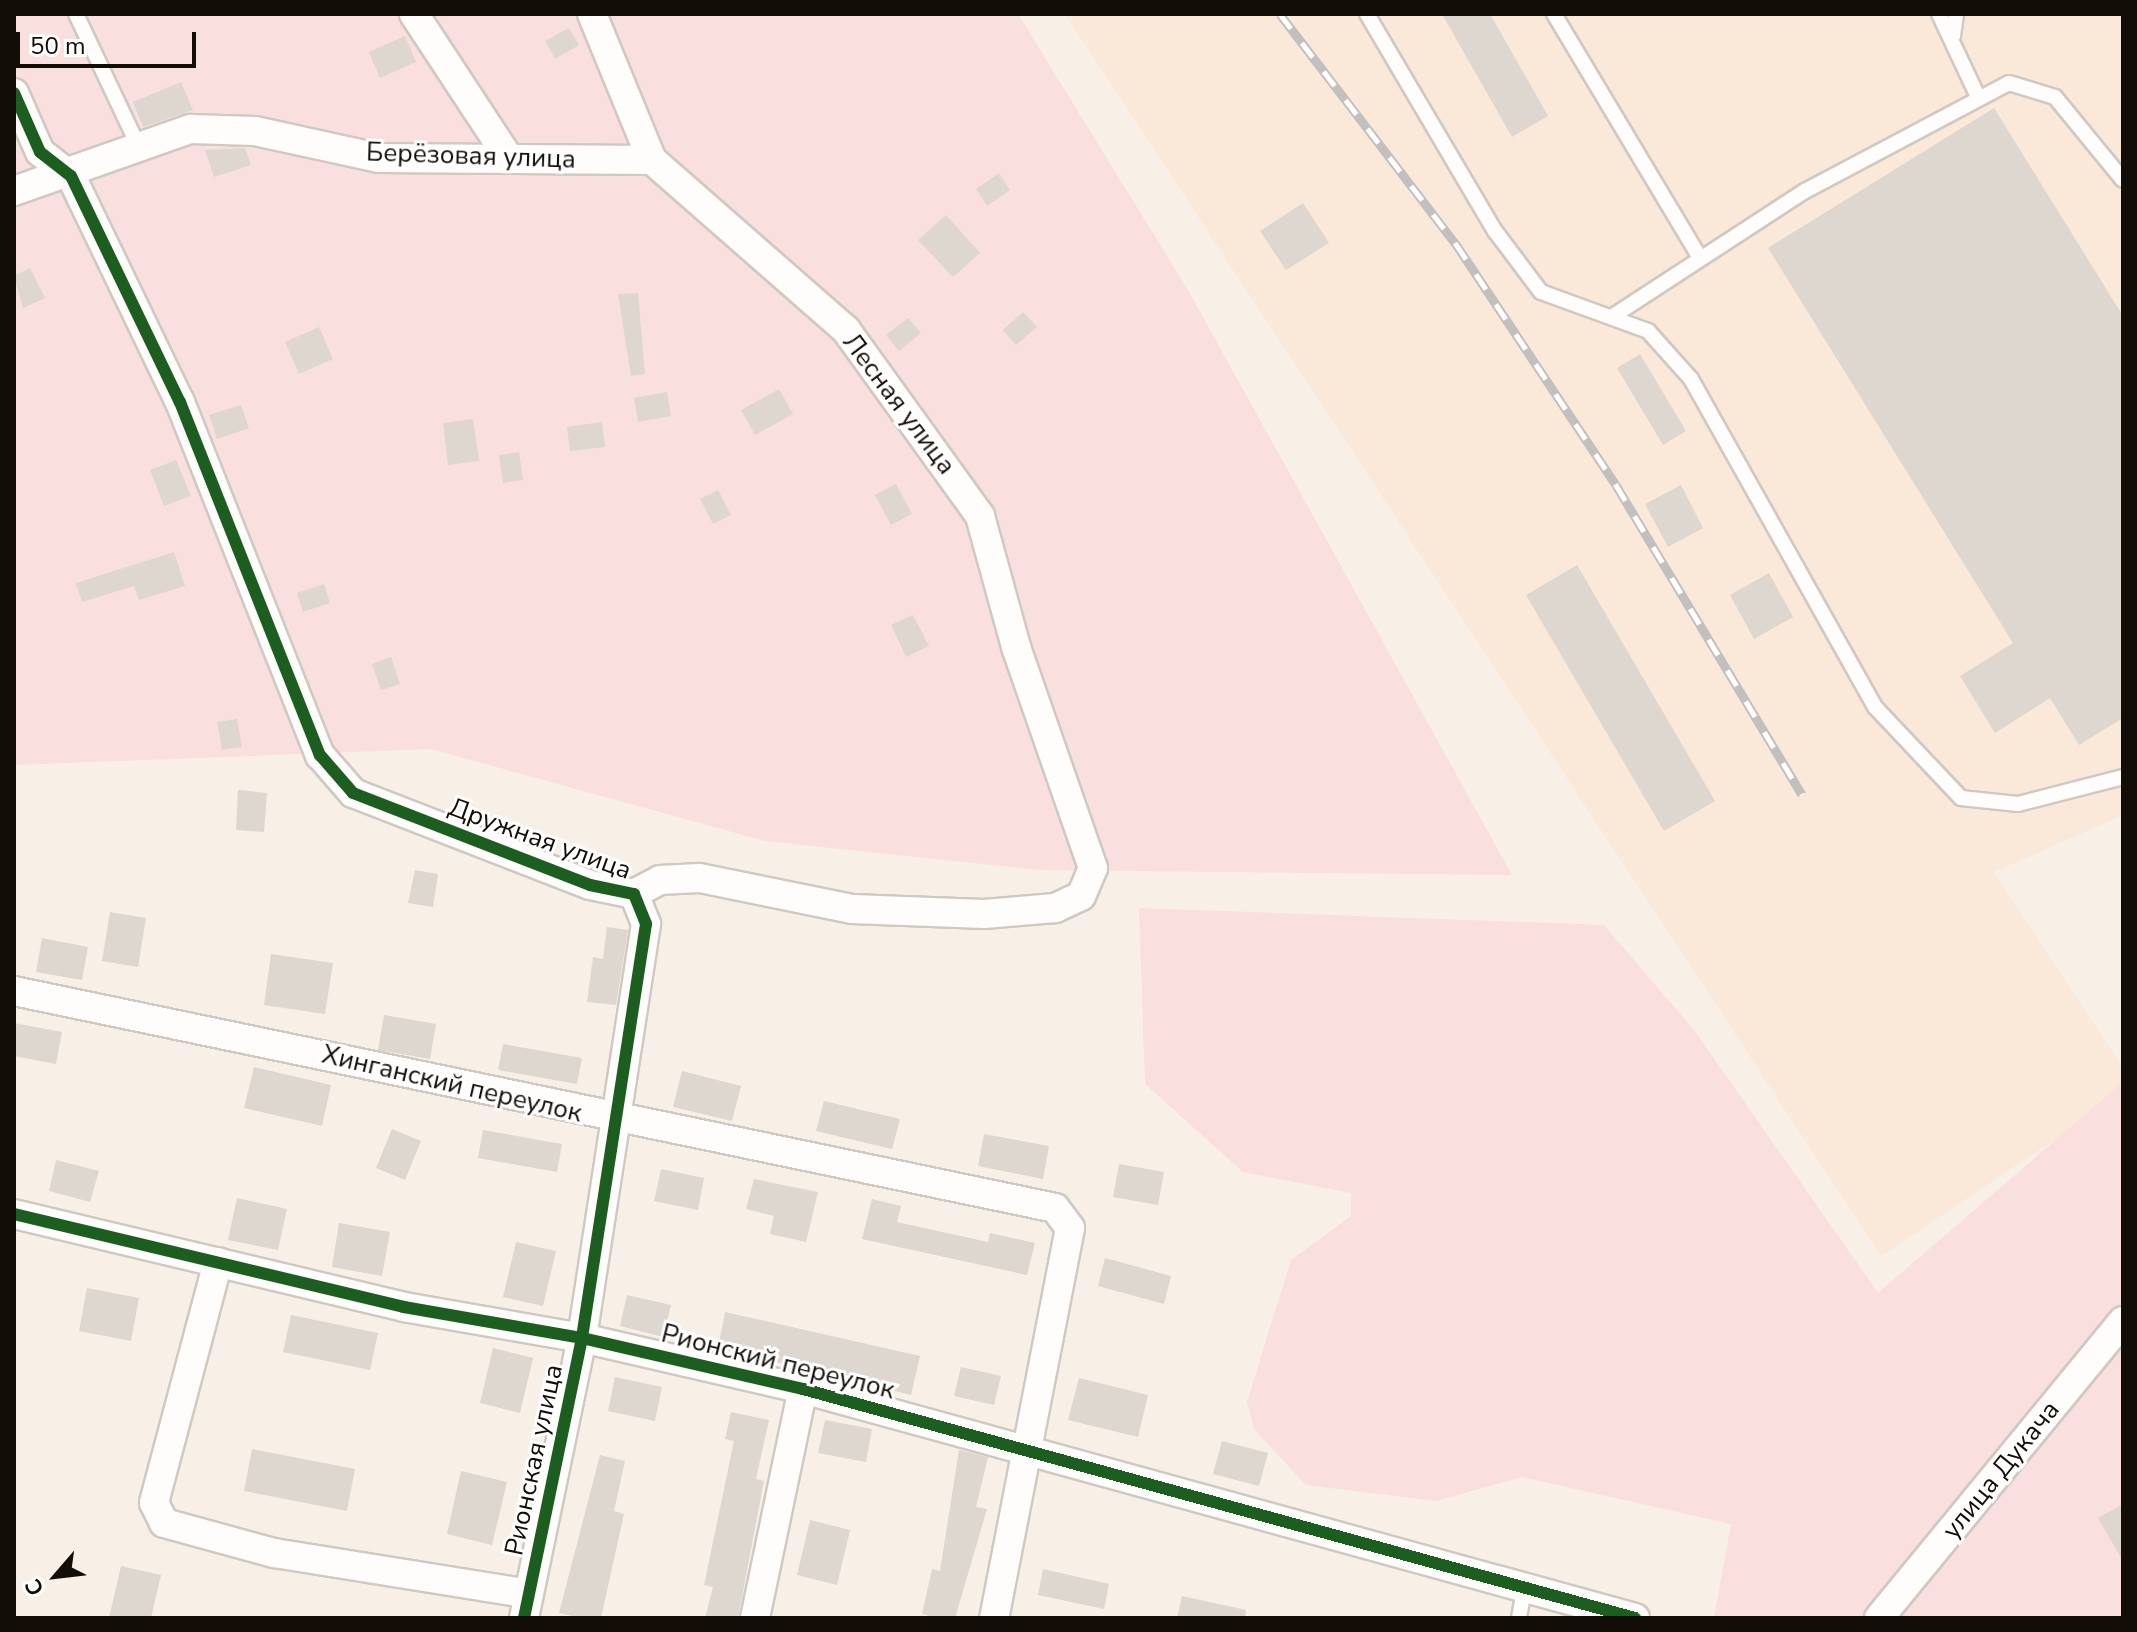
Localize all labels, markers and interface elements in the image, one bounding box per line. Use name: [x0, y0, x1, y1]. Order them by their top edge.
scale bar: [20, 16, 200, 66]
text: 50 m: [30, 30, 86, 62]
street label: Берёзовая улица: [366, 137, 576, 175]
street label: Лесная улица: [836, 327, 962, 481]
street label: Дружная улица: [444, 792, 636, 886]
street label: Хинганский переулок: [319, 1039, 585, 1129]
street label: Рионский переулок: [658, 1318, 898, 1406]
street label: Рионская улица: [499, 1362, 569, 1558]
street label: улица Дукача: [1936, 1395, 2066, 1545]
north arrow: [16, 1536, 96, 1616]
text: С: [18, 1574, 52, 1601]

